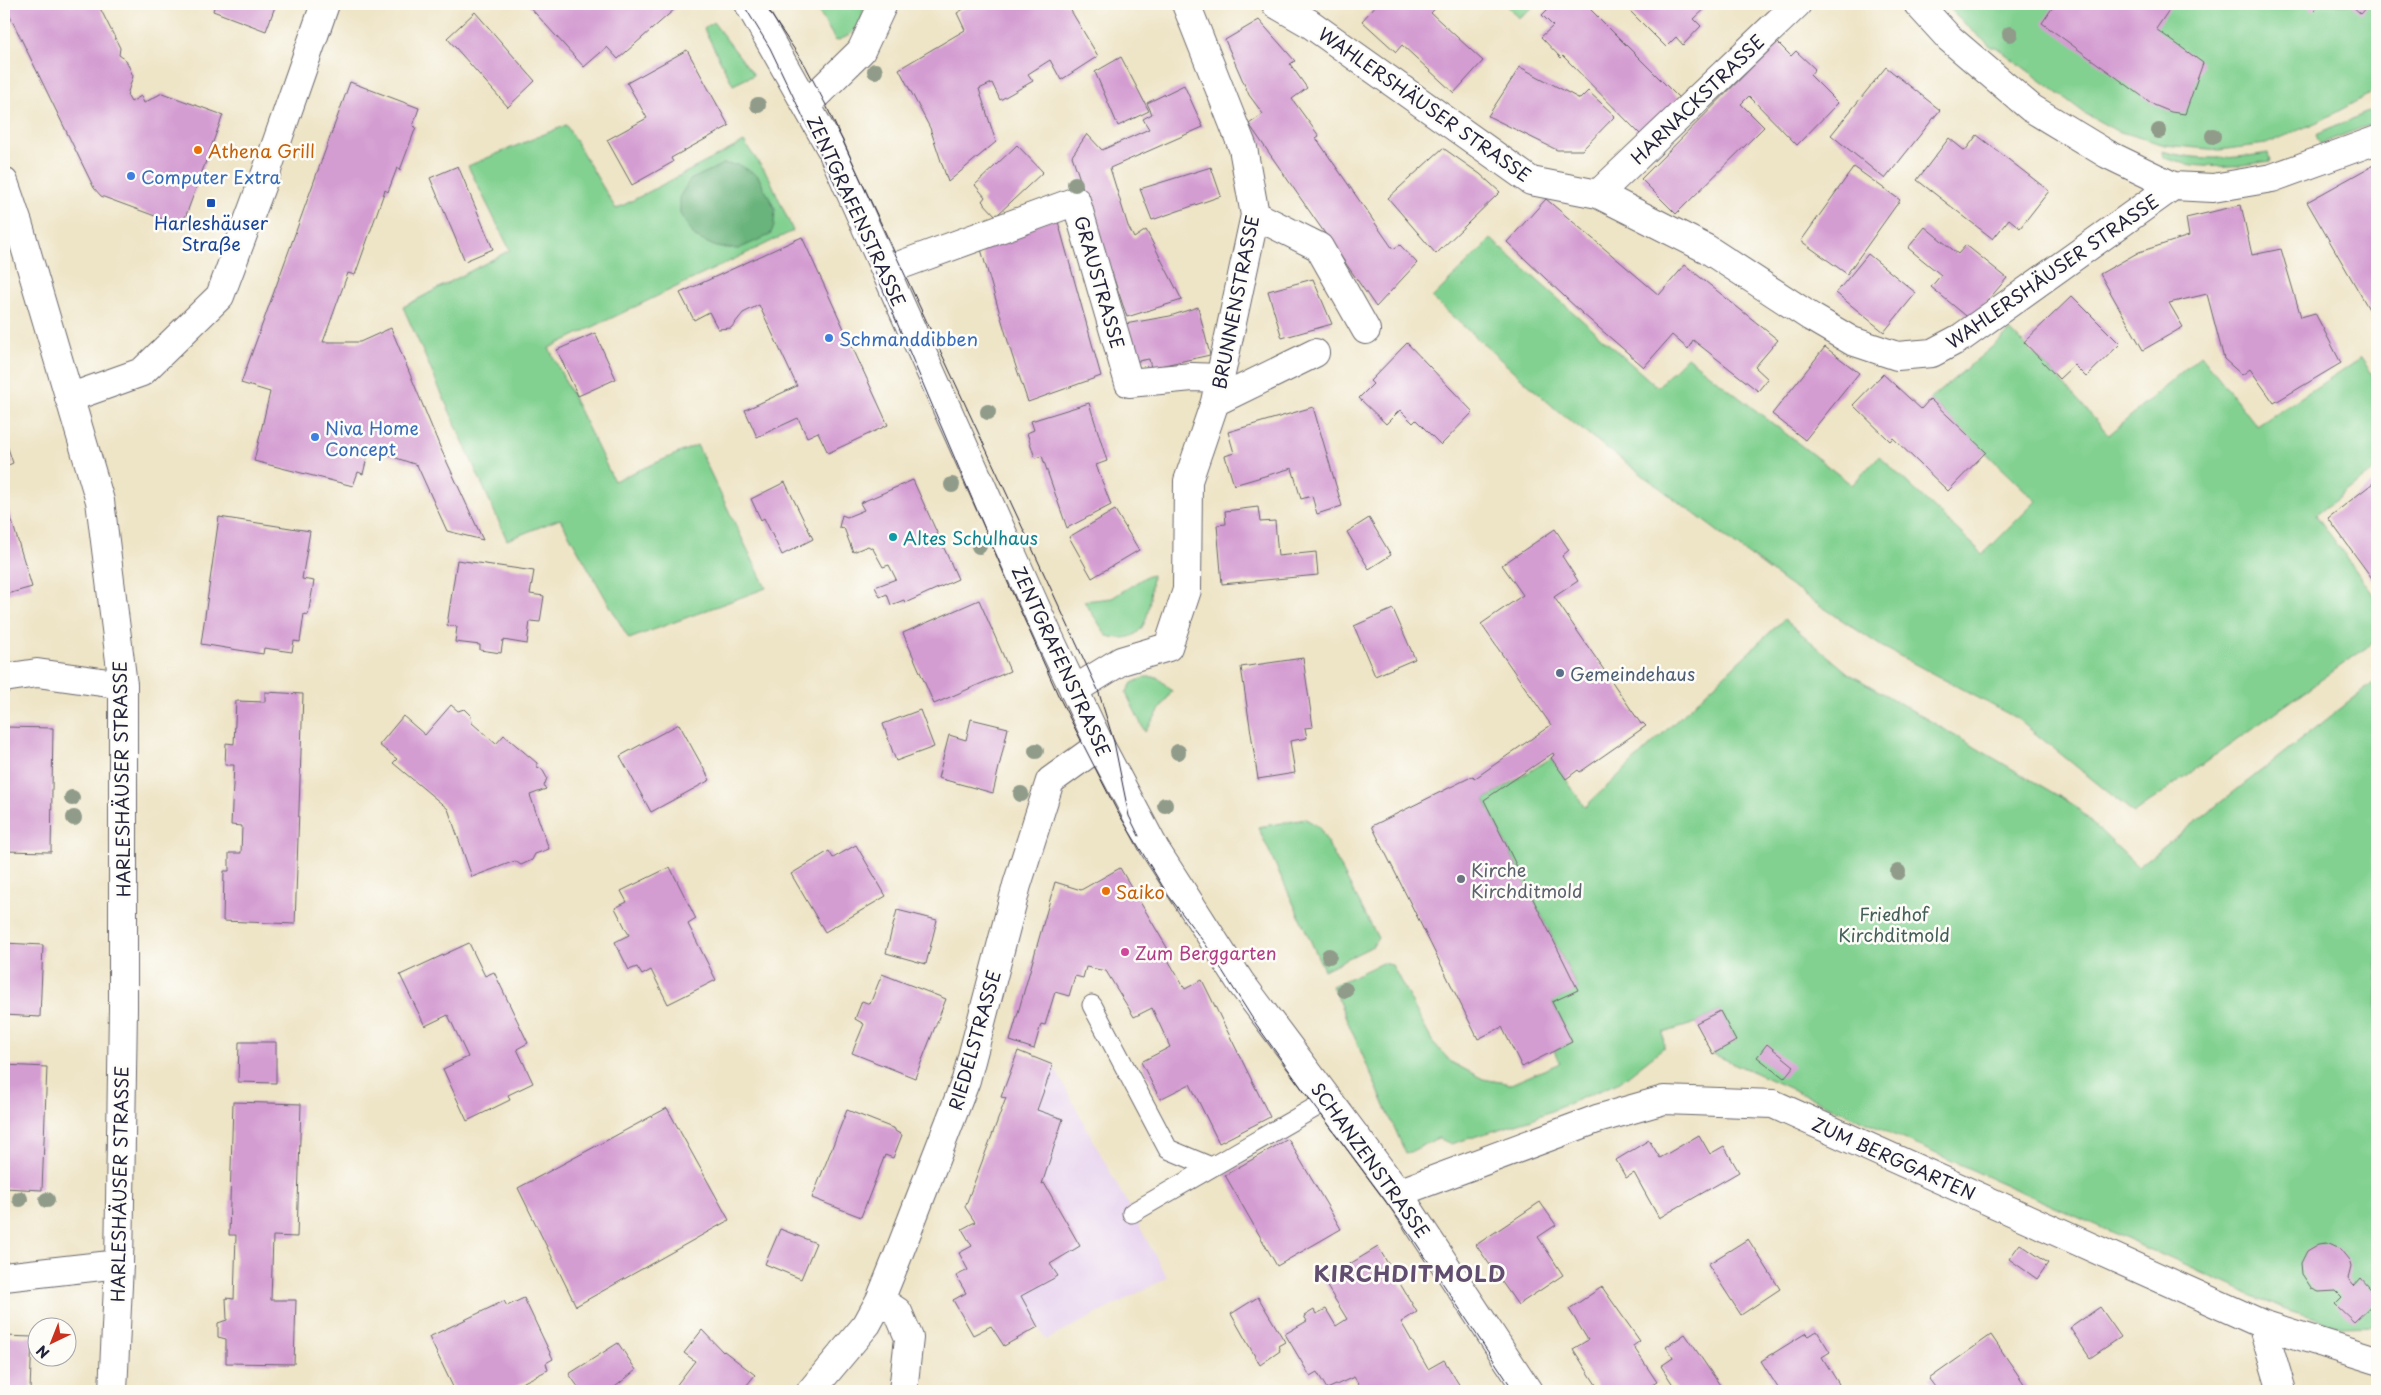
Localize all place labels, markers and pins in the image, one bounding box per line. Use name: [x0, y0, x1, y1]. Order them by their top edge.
place label: Athena Grill: [208, 137, 315, 164]
marker: Athena Grill: [192, 144, 204, 156]
place label: Computer Extra: [141, 163, 281, 190]
marker: Computer Extra: [125, 170, 137, 182]
marker: Harleshäuser Straße: [205, 197, 217, 209]
place label: Harleshäuser Straße: [154, 209, 269, 257]
place label: Schmanddibben: [839, 325, 978, 352]
marker: Schmanddibben: [823, 332, 835, 344]
place label: Niva Home Concept: [325, 414, 419, 462]
marker: Niva Home Concept: [309, 431, 321, 443]
place label: Altes Schulhaus: [903, 524, 1038, 551]
marker: Altes Schulhaus: [887, 531, 899, 543]
place label: Gemeindehaus: [1570, 660, 1695, 687]
marker: Gemeindehaus: [1554, 667, 1566, 679]
place label: Kirche Kirchditmold: [1471, 856, 1583, 904]
marker: Kirche Kirchditmold: [1455, 873, 1467, 885]
place label: Saiko: [1116, 878, 1165, 905]
marker: Saiko: [1100, 885, 1112, 897]
place label: Zum Berggarten: [1135, 939, 1277, 966]
marker: Zum Berggarten: [1119, 946, 1131, 958]

